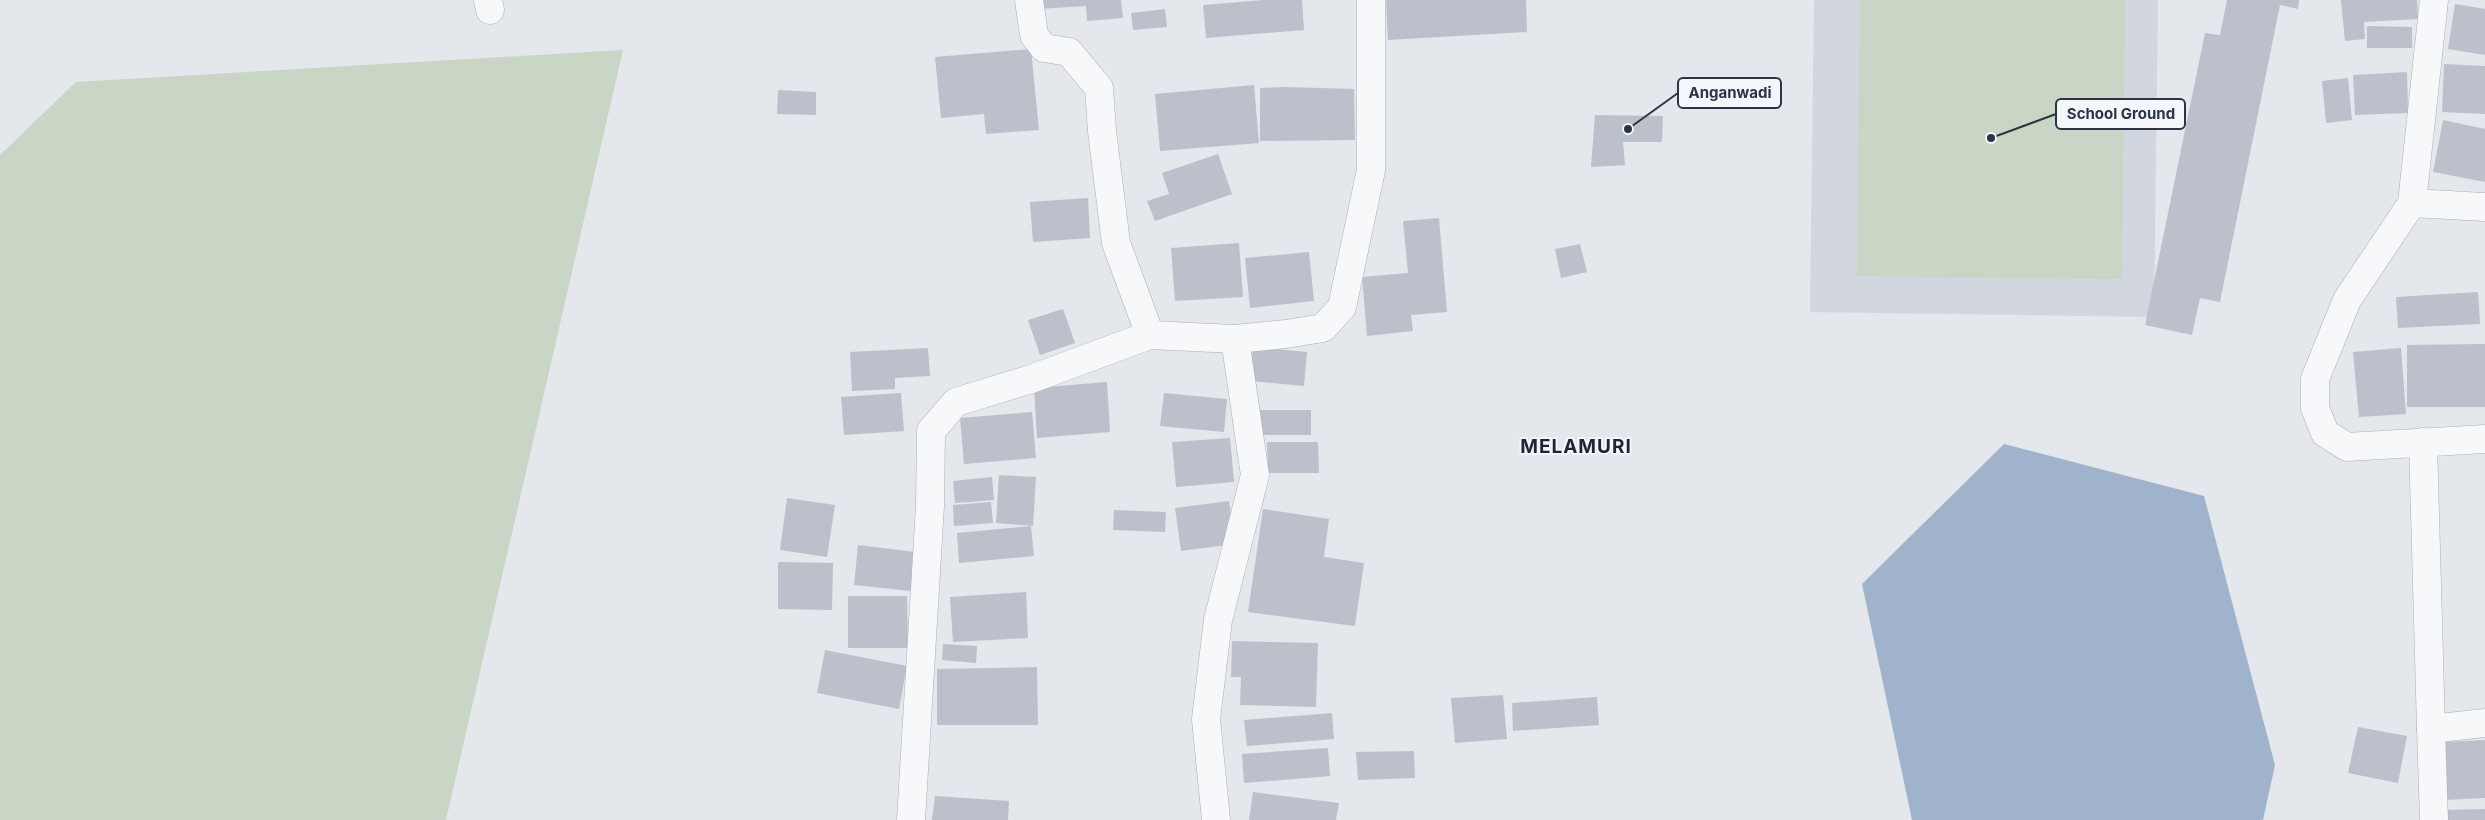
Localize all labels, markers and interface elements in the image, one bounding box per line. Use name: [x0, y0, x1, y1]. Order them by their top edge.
callout: Anganwadi: [1678, 78, 1781, 108]
text: Anganwadi: [1688, 83, 1772, 102]
callout: School Ground: [2056, 99, 2185, 129]
text: School Ground: [2067, 104, 2175, 123]
district label: MELAMURI: [1520, 435, 1632, 458]

